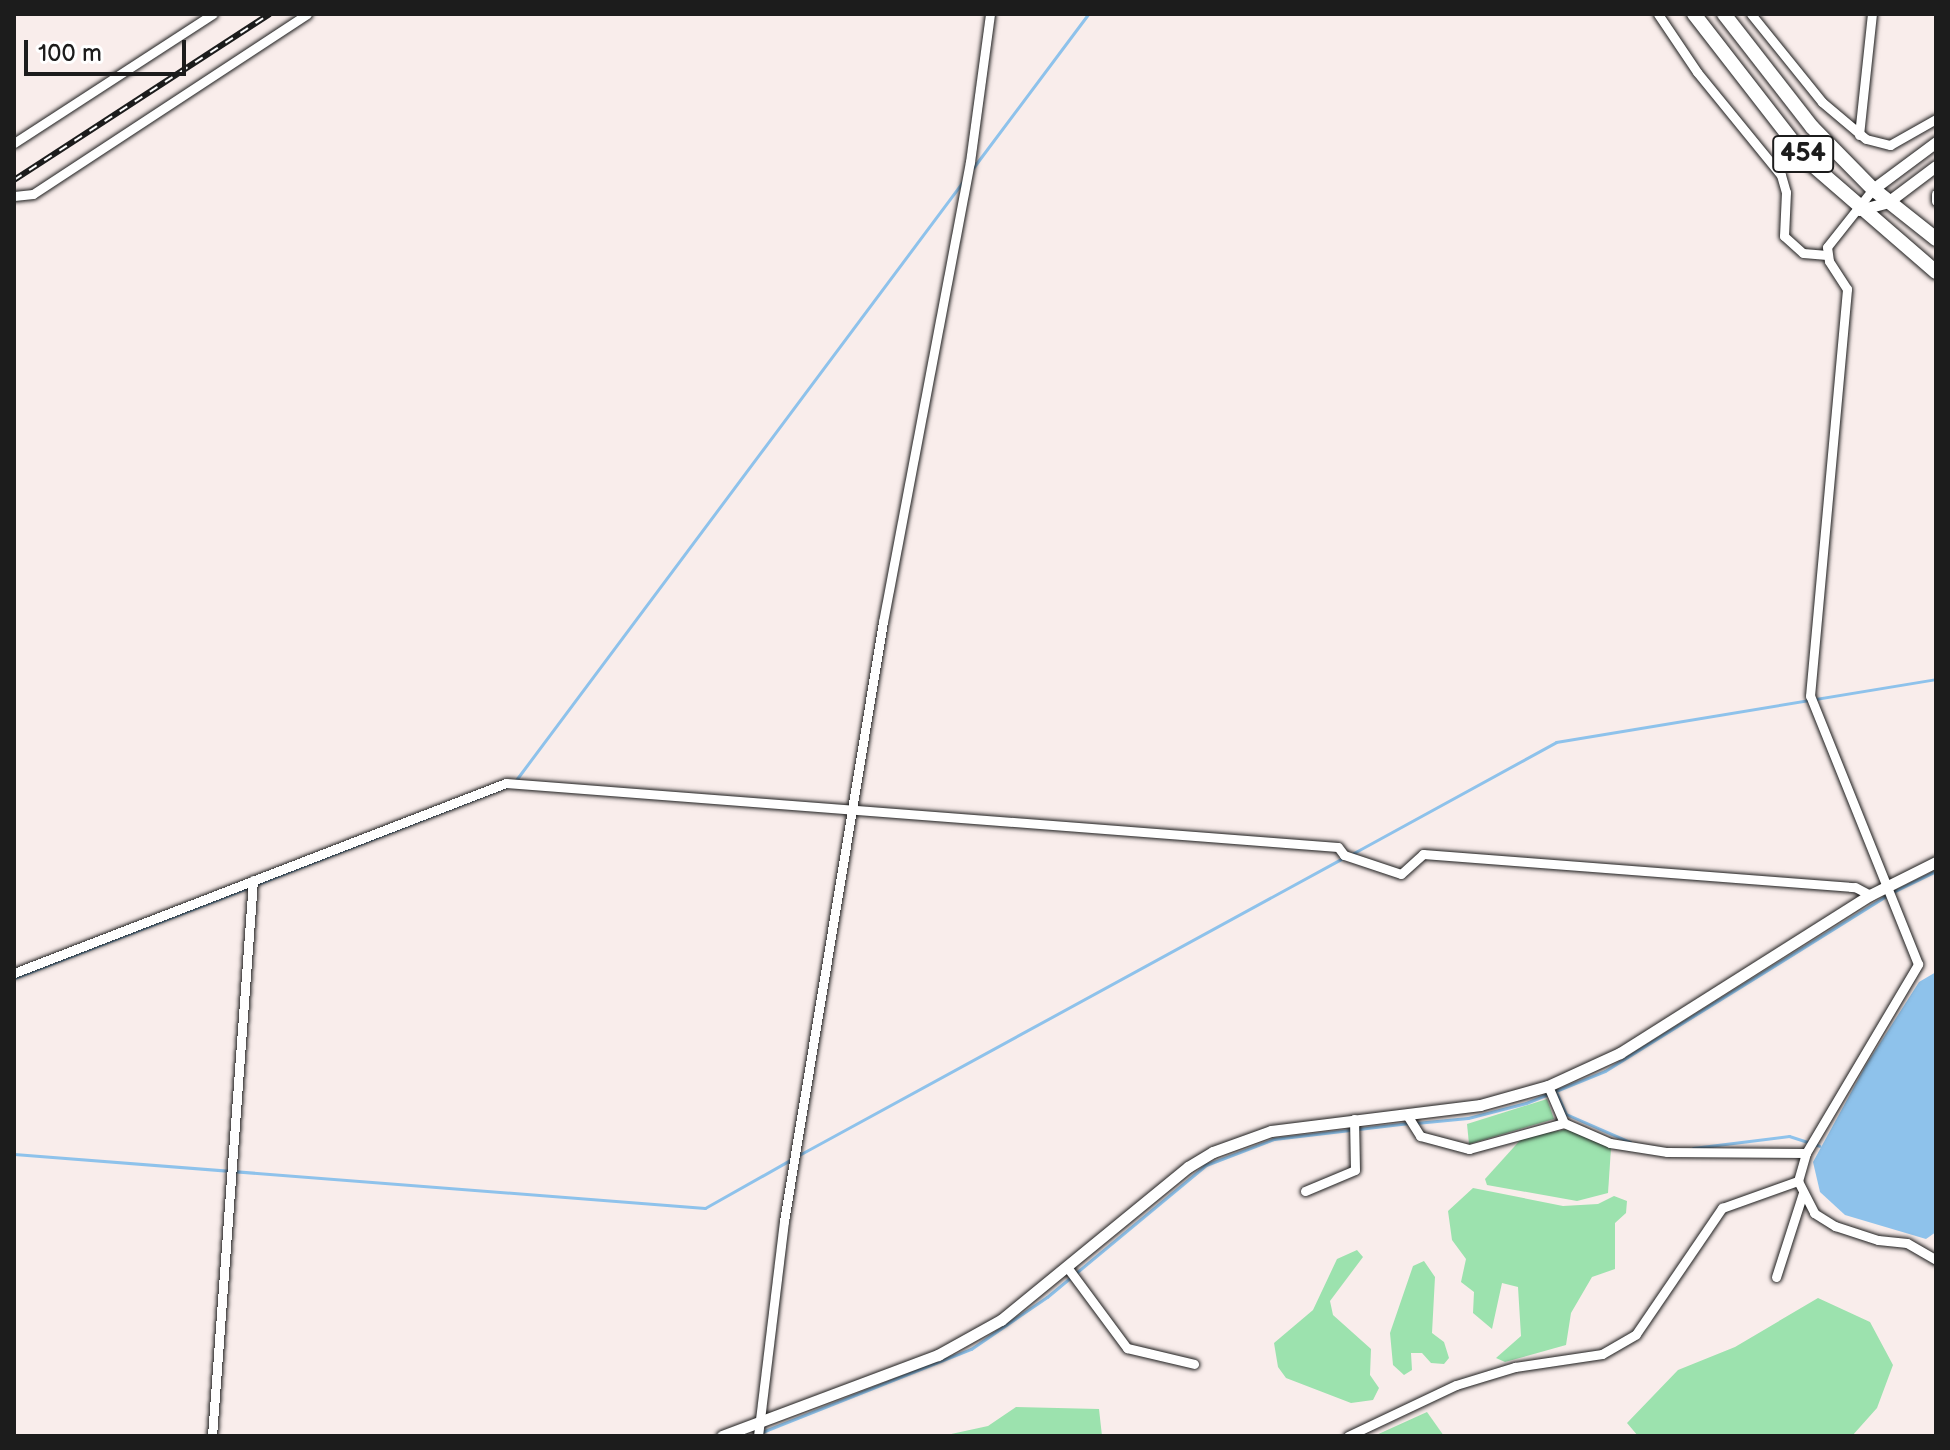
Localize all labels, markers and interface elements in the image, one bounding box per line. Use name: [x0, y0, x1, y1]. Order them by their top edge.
scale bar: [28, 24, 190, 74]
text: 100 m: [38, 39, 102, 68]
road number: 454: [1771, 132, 1835, 176]

